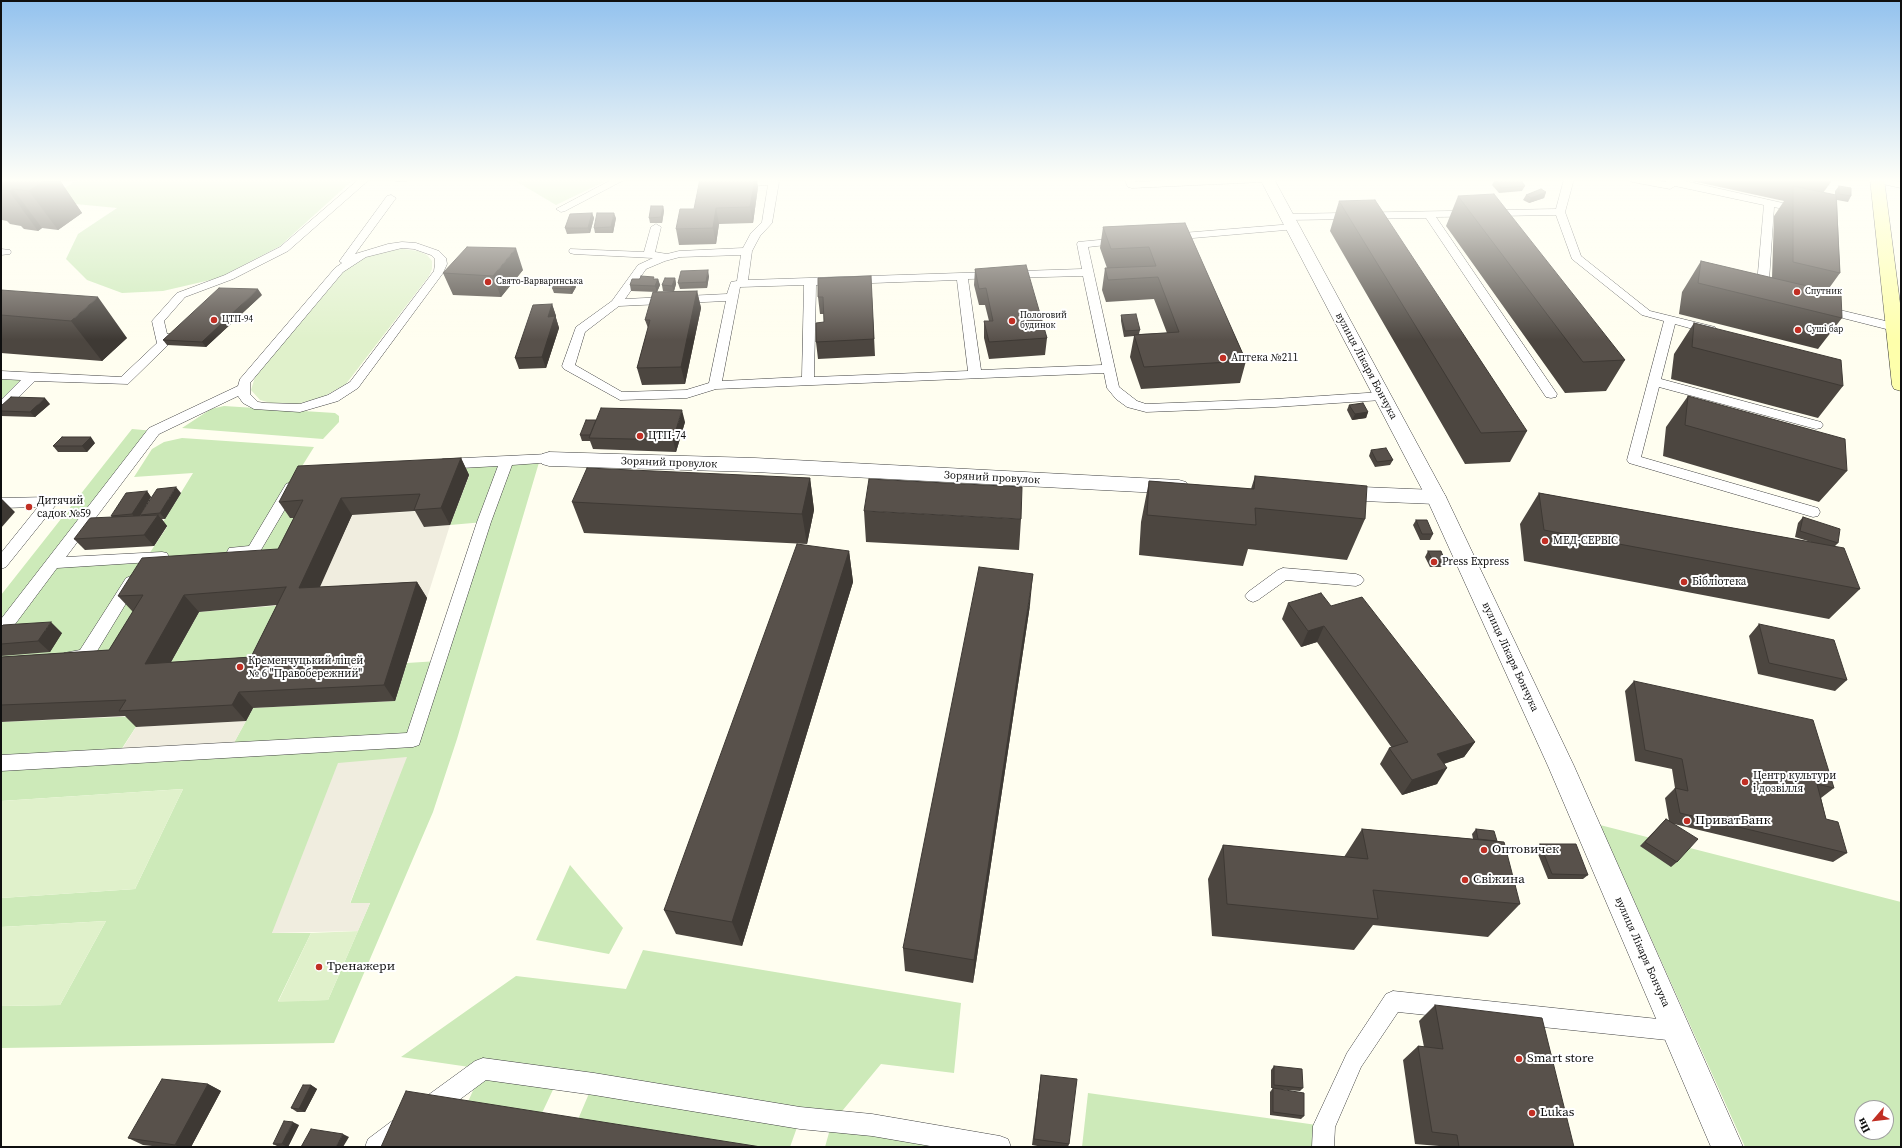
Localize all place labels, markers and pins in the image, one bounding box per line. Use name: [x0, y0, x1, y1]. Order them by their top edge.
marker: Свято-Варваринська: [483, 277, 493, 287]
place label: Свято-Варваринська: [496, 277, 583, 287]
marker: Спутник: [1792, 287, 1802, 297]
place label: Спутник: [1805, 287, 1842, 297]
place label: Пологовий будинок: [1020, 311, 1067, 332]
marker: ЦТП-94: [209, 315, 219, 325]
place label: ЦТП-94: [222, 315, 253, 325]
marker: Пологовий будинок: [1007, 316, 1017, 326]
marker: Суші бар: [1793, 325, 1803, 335]
place label: Суші бар: [1806, 325, 1843, 335]
place label: Аптека №211: [1231, 351, 1298, 365]
marker: Аптека №211: [1218, 353, 1228, 363]
place label: ЦТП-74: [648, 429, 686, 443]
marker: ЦТП-74: [635, 431, 645, 441]
place label: Дитячий садок №59: [37, 494, 91, 520]
marker: Дитячий садок №59: [24, 502, 34, 512]
place label: МЕД-СЕРВІС: [1553, 534, 1618, 548]
marker: МЕД-СЕРВІС: [1540, 536, 1550, 546]
place label: Press Express: [1442, 555, 1509, 569]
marker: Press Express: [1429, 557, 1439, 567]
place label: Бібліотека: [1692, 575, 1746, 589]
marker: Бібліотека: [1679, 577, 1689, 587]
place label: Кременчуцький ліцей № 6 "Правобережний": [248, 654, 363, 680]
marker: Кременчуцький ліцей № 6 "Правобережний": [235, 662, 245, 672]
place label: Центр культури і дозвілля: [1753, 769, 1836, 795]
marker: Центр культури і дозвілля: [1740, 777, 1750, 787]
place label: ПриватБанк: [1695, 813, 1771, 829]
marker: ПриватБанк: [1682, 816, 1692, 826]
place label: Оптовичек: [1492, 842, 1559, 858]
marker: Оптовичек: [1479, 845, 1489, 855]
place label: Свіжина: [1473, 872, 1525, 888]
marker: Свіжина: [1460, 875, 1470, 885]
place label: Тренажери: [327, 959, 395, 975]
marker: Тренажери: [314, 962, 324, 972]
place label: Smart store: [1527, 1051, 1594, 1067]
marker: Smart store: [1514, 1054, 1524, 1064]
place label: Lukas: [1540, 1105, 1574, 1121]
marker: Lukas: [1527, 1108, 1537, 1118]

